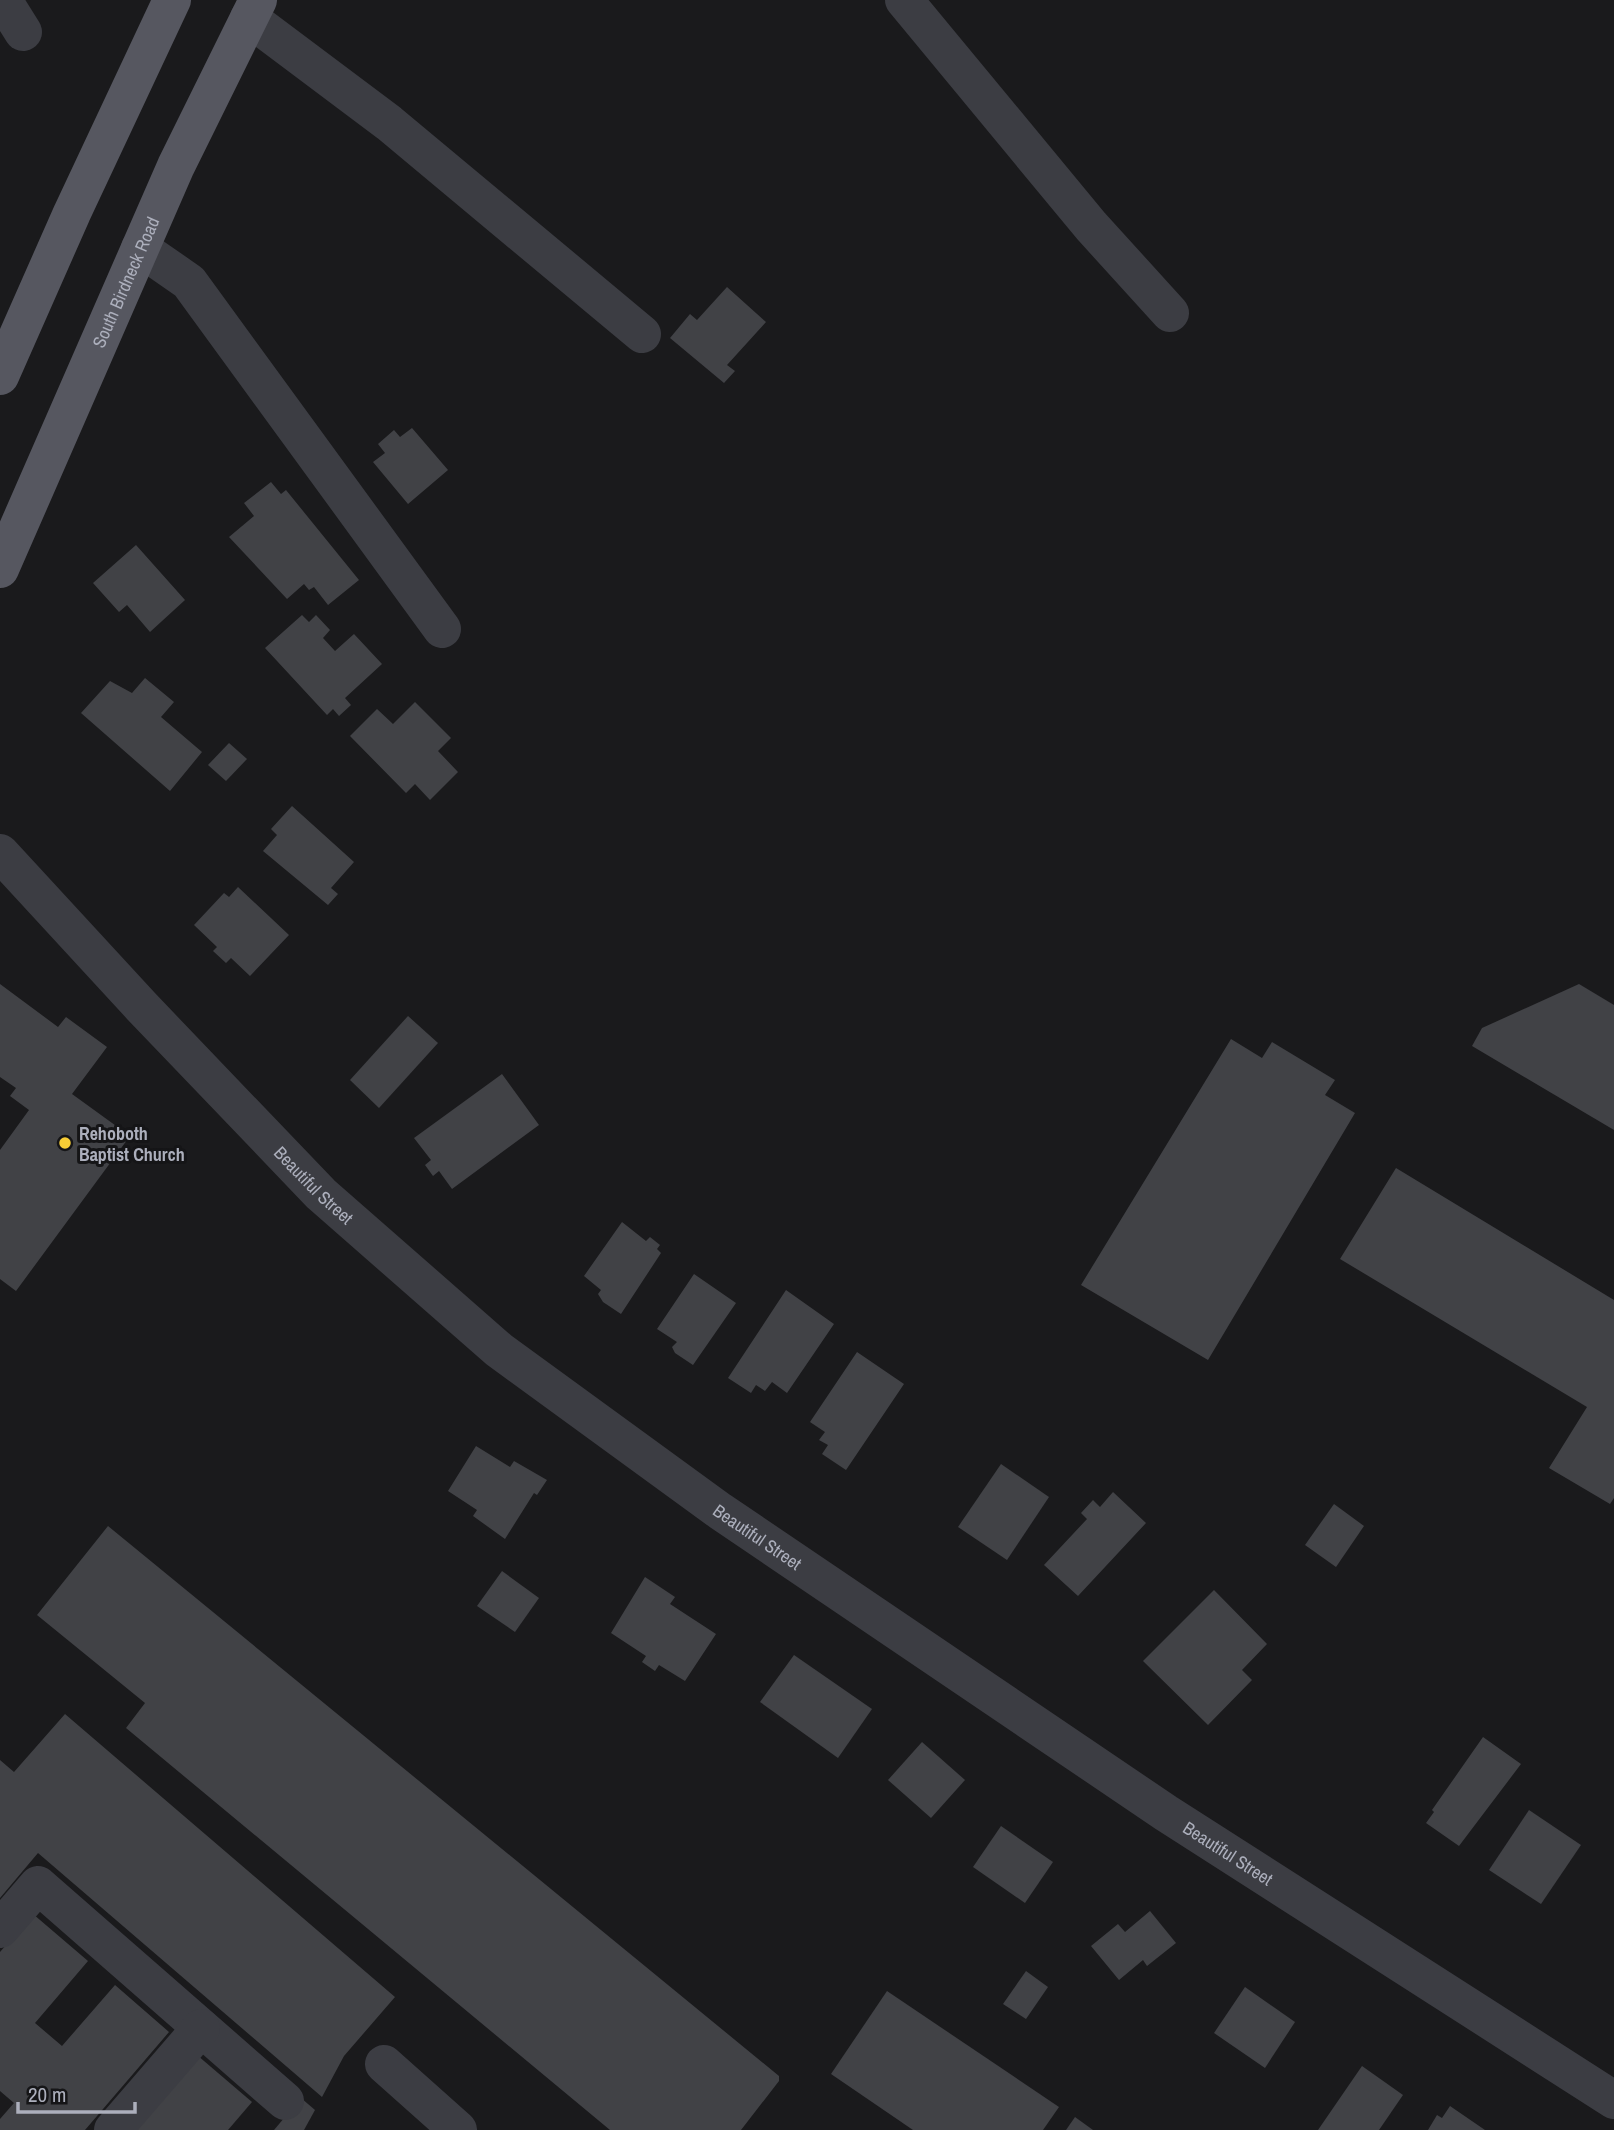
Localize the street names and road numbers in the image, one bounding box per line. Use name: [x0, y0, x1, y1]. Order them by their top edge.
street label: South Birdneck Road: [86, 213, 165, 352]
street label: Beautiful Street: [269, 1140, 359, 1230]
street label: Beautiful Street: [708, 1498, 807, 1575]
street label: Beautiful Street: [1179, 1815, 1278, 1891]

